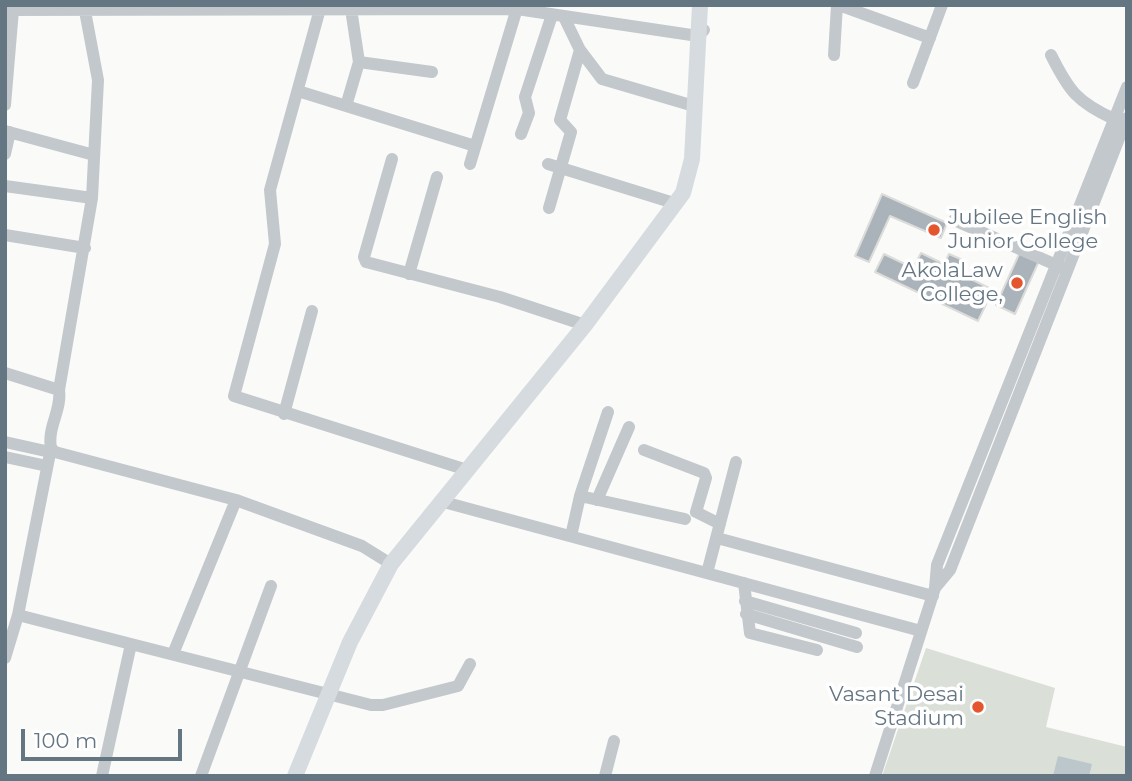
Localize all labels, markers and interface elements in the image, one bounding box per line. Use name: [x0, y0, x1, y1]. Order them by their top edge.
place label: Jubilee English Junior College: [948, 205, 1107, 255]
marker: Jubilee English Junior College: [926, 222, 942, 238]
place label: AkolaLaw College,: [902, 258, 1003, 308]
marker: AkolaLaw College,: [1009, 275, 1025, 291]
place label: Vasant Desai Stadium: [829, 682, 964, 732]
marker: Vasant Desai Stadium: [970, 699, 986, 715]
scale bar: [24, 714, 186, 758]
text: 100 m: [34, 728, 97, 753]

